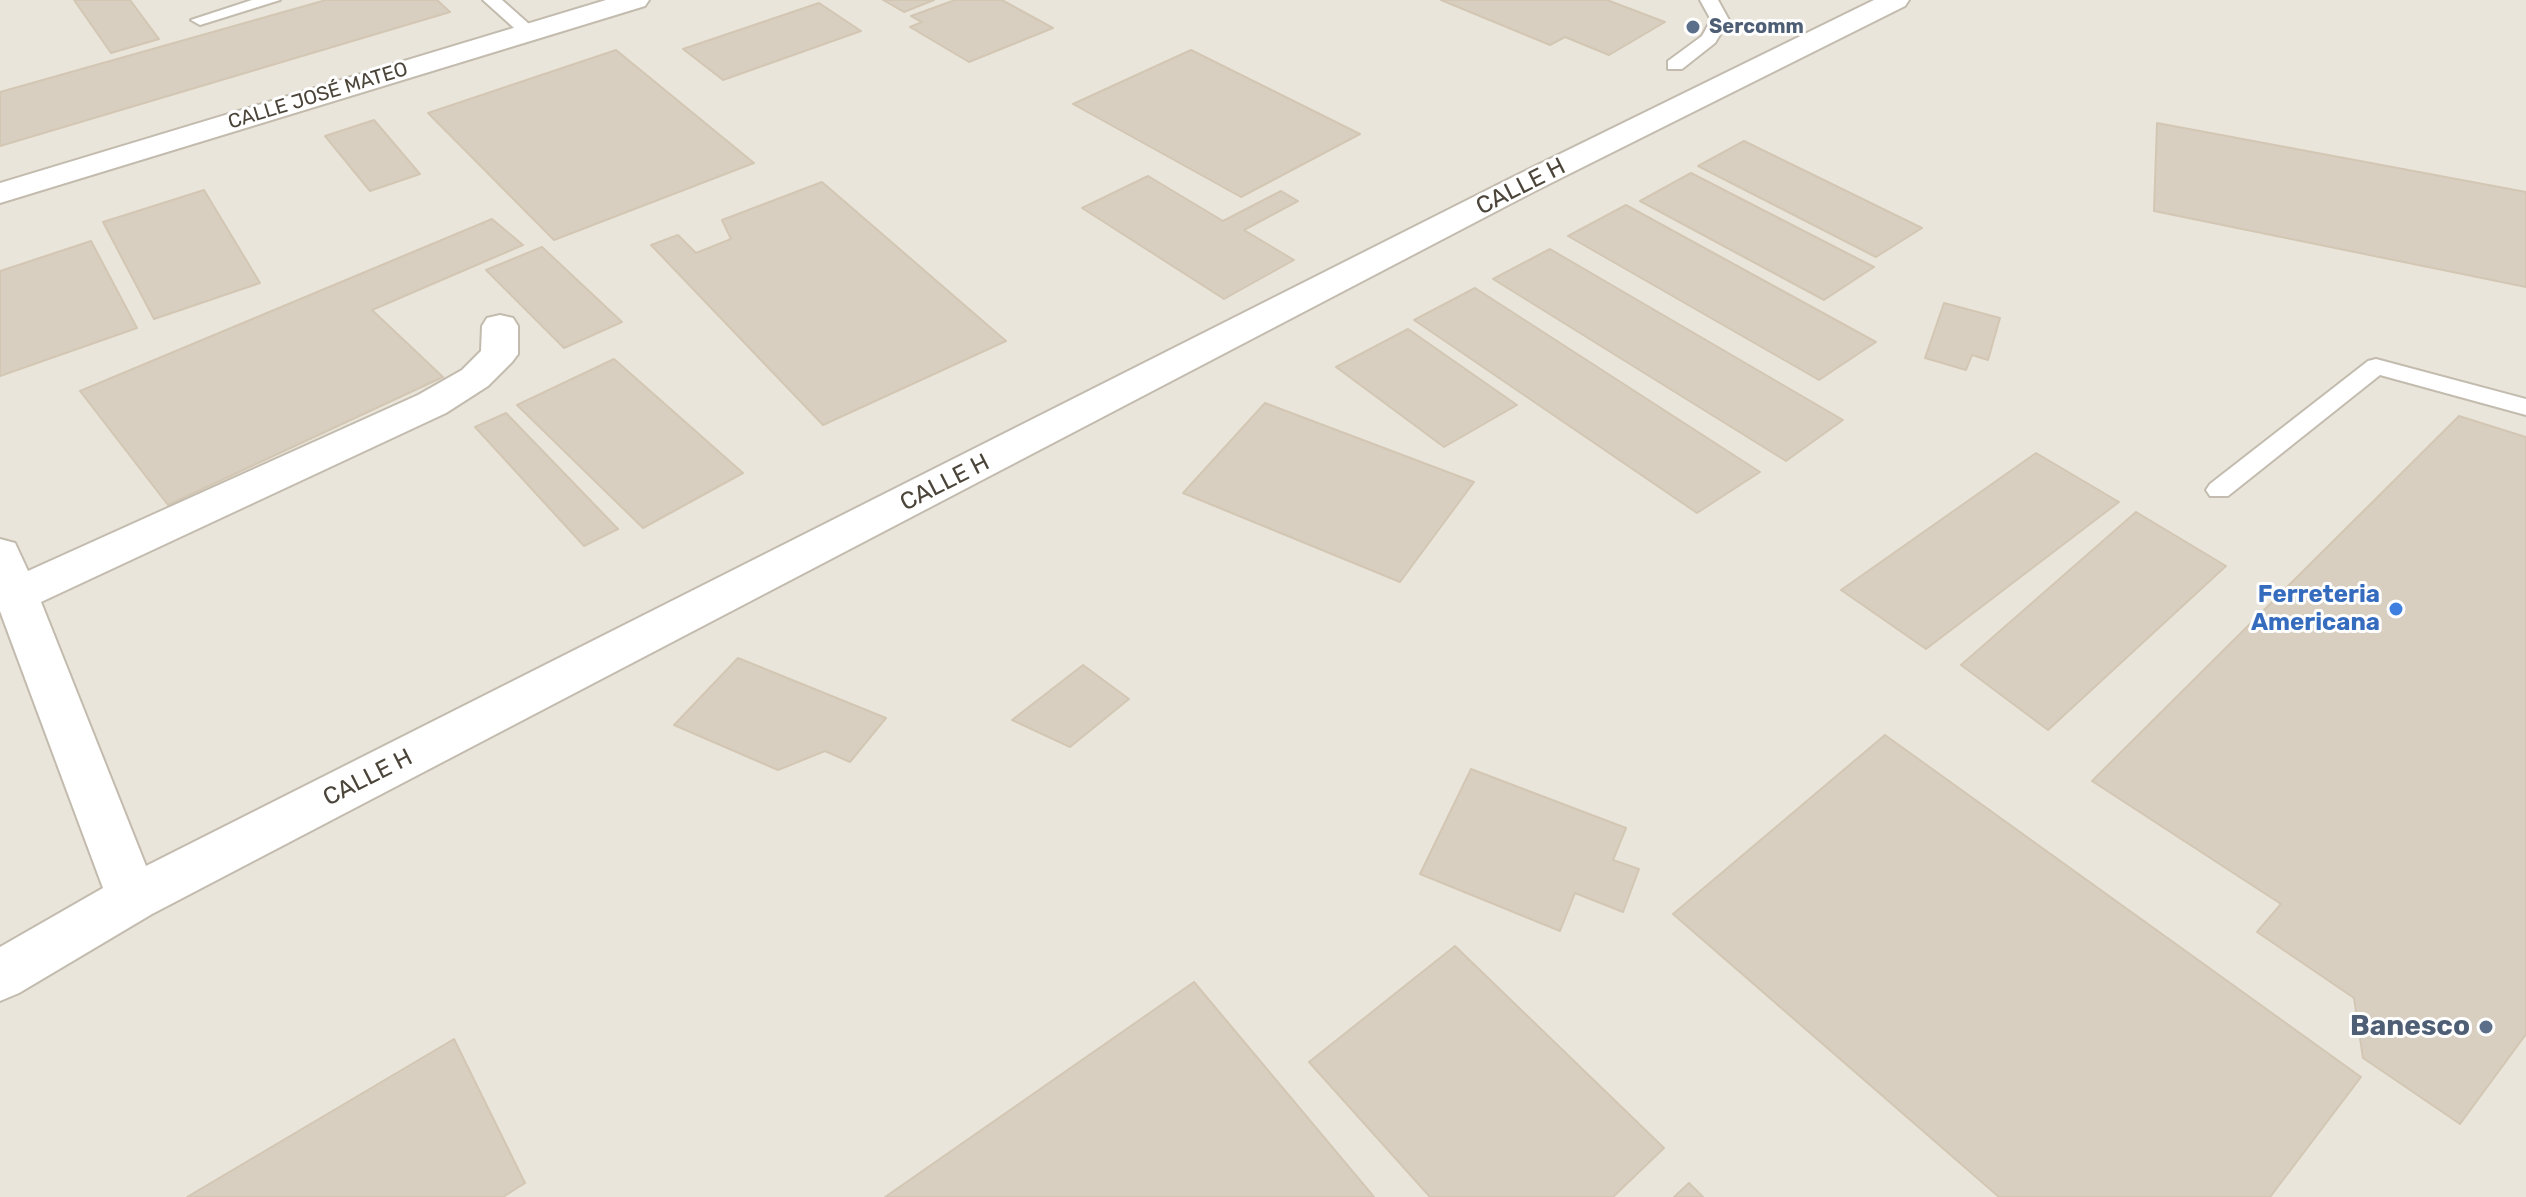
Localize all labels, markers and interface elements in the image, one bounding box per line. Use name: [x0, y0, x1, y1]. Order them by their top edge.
place label: Sercomm: [1709, 15, 1804, 39]
marker: Sercomm: [1684, 18, 1702, 36]
street label: CALLE JOSÉ MATEO: [225, 57, 411, 135]
street label: CALLE H: [1471, 152, 1571, 222]
street label: CALLE H: [895, 448, 995, 518]
place label: Ferreteria Americana: [2251, 581, 2380, 637]
marker: Ferreteria Americana: [2387, 600, 2405, 618]
street label: CALLE H: [318, 743, 418, 813]
place label: Banesco: [2350, 1010, 2470, 1044]
marker: Banesco: [2477, 1018, 2495, 1036]

